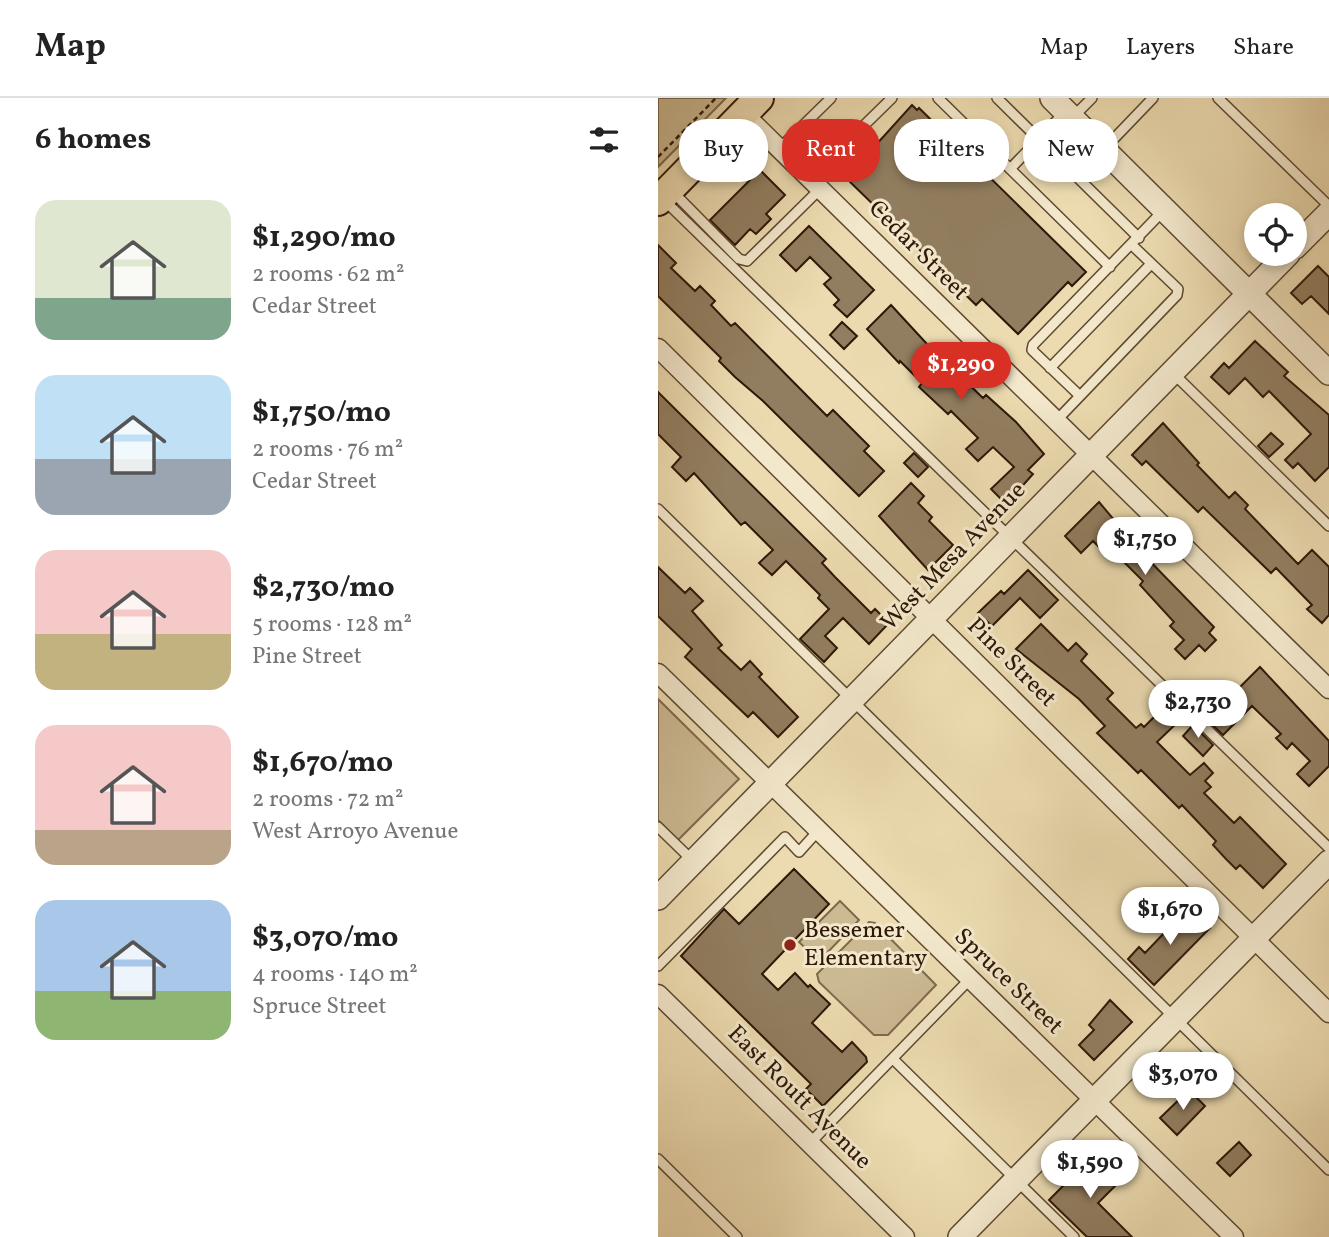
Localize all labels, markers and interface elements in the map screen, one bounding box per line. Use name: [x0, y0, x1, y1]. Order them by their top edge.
text: Map: [35, 25, 106, 71]
text: Map: [1040, 31, 1088, 65]
text: Layers: [1126, 31, 1195, 65]
text: Share: [1233, 31, 1294, 65]
text: 6 homes: [35, 119, 151, 161]
chip: Buy: [679, 119, 768, 182]
chip: Rent: [782, 119, 880, 182]
chip: Filters: [894, 119, 1009, 182]
chip: New: [1023, 119, 1118, 182]
icon: filters: [585, 121, 623, 159]
street label: Cedar Street: [860, 193, 976, 309]
map controls: [1244, 203, 1307, 266]
button: locate: [1244, 203, 1307, 266]
text: $1,290/mo: [252, 217, 396, 259]
icon: home: [91, 228, 175, 312]
text: 2 rooms · 62 m²: [252, 259, 404, 291]
text: Cedar Street: [252, 291, 377, 323]
pin: $1,290: [904, 342, 1018, 402]
text: $1,290: [927, 349, 995, 381]
text: $1,750/mo: [252, 392, 391, 434]
icon: home: [91, 403, 175, 487]
text: 2 rooms · 76 m²: [252, 434, 403, 466]
text: Cedar Street: [252, 466, 377, 498]
street label: West Mesa Avenue: [874, 475, 1034, 639]
pin: $1,750: [1088, 518, 1202, 577]
text: $1,750: [1113, 524, 1177, 556]
text: $2,730/mo: [252, 567, 395, 609]
icon: home: [91, 578, 175, 662]
text: 5 rooms · 128 m²: [252, 609, 412, 641]
street label: Pine Street: [958, 610, 1064, 716]
text: Pine Street: [252, 641, 362, 673]
pin: $2,730: [1141, 680, 1255, 740]
text: $2,730: [1165, 687, 1231, 719]
text: $1,670/mo: [252, 742, 393, 784]
icon: home: [91, 753, 175, 837]
text: 2 rooms · 72 m²: [252, 784, 403, 816]
text: West Arroyo Avenue: [252, 816, 458, 848]
pin: $1,670: [1113, 888, 1227, 947]
text: $1,670: [1137, 894, 1203, 926]
place label: Bessemer Elementary: [804, 914, 927, 976]
text: $3,070/mo: [252, 917, 398, 959]
street label: Spruce Street: [946, 921, 1070, 1043]
icon: home: [91, 928, 175, 1012]
marker: Bessemer Elementary: [782, 937, 798, 953]
text: 4 rooms · 140 m²: [252, 959, 418, 991]
text: Spruce Street: [252, 991, 387, 1023]
street label: East Routt Avenue: [719, 1018, 879, 1178]
pin: $3,070: [1126, 1052, 1240, 1112]
text: $3,070: [1148, 1059, 1218, 1091]
pin: $1,590: [1033, 1140, 1147, 1200]
text: $1,590: [1057, 1147, 1123, 1179]

